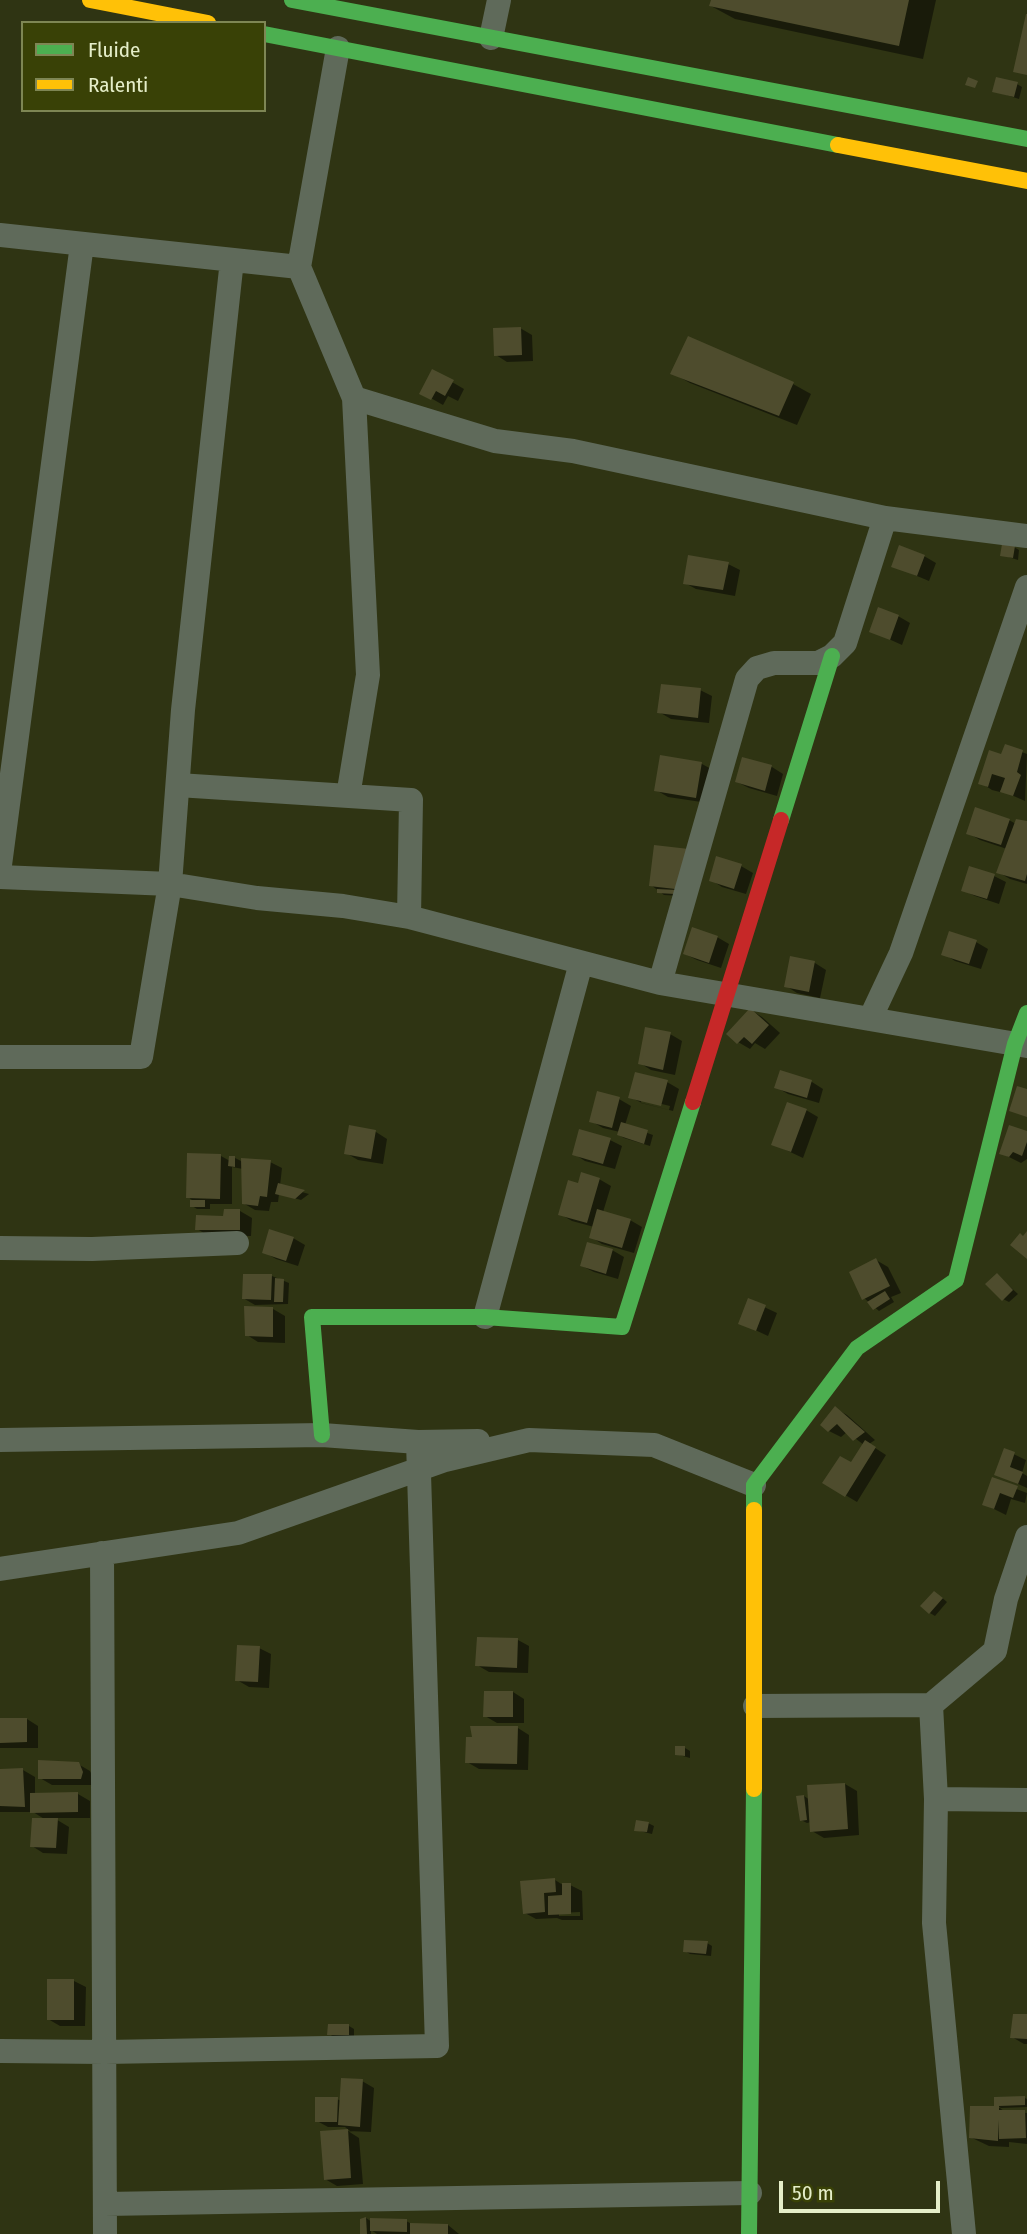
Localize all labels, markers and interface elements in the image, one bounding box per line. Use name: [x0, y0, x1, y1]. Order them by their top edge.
legend: [21, 21, 266, 112]
text: Fluide: [88, 37, 140, 63]
text: Ralenti: [88, 72, 148, 98]
scale bar: [782, 2168, 943, 2212]
text: 50 m: [792, 2180, 834, 2206]

